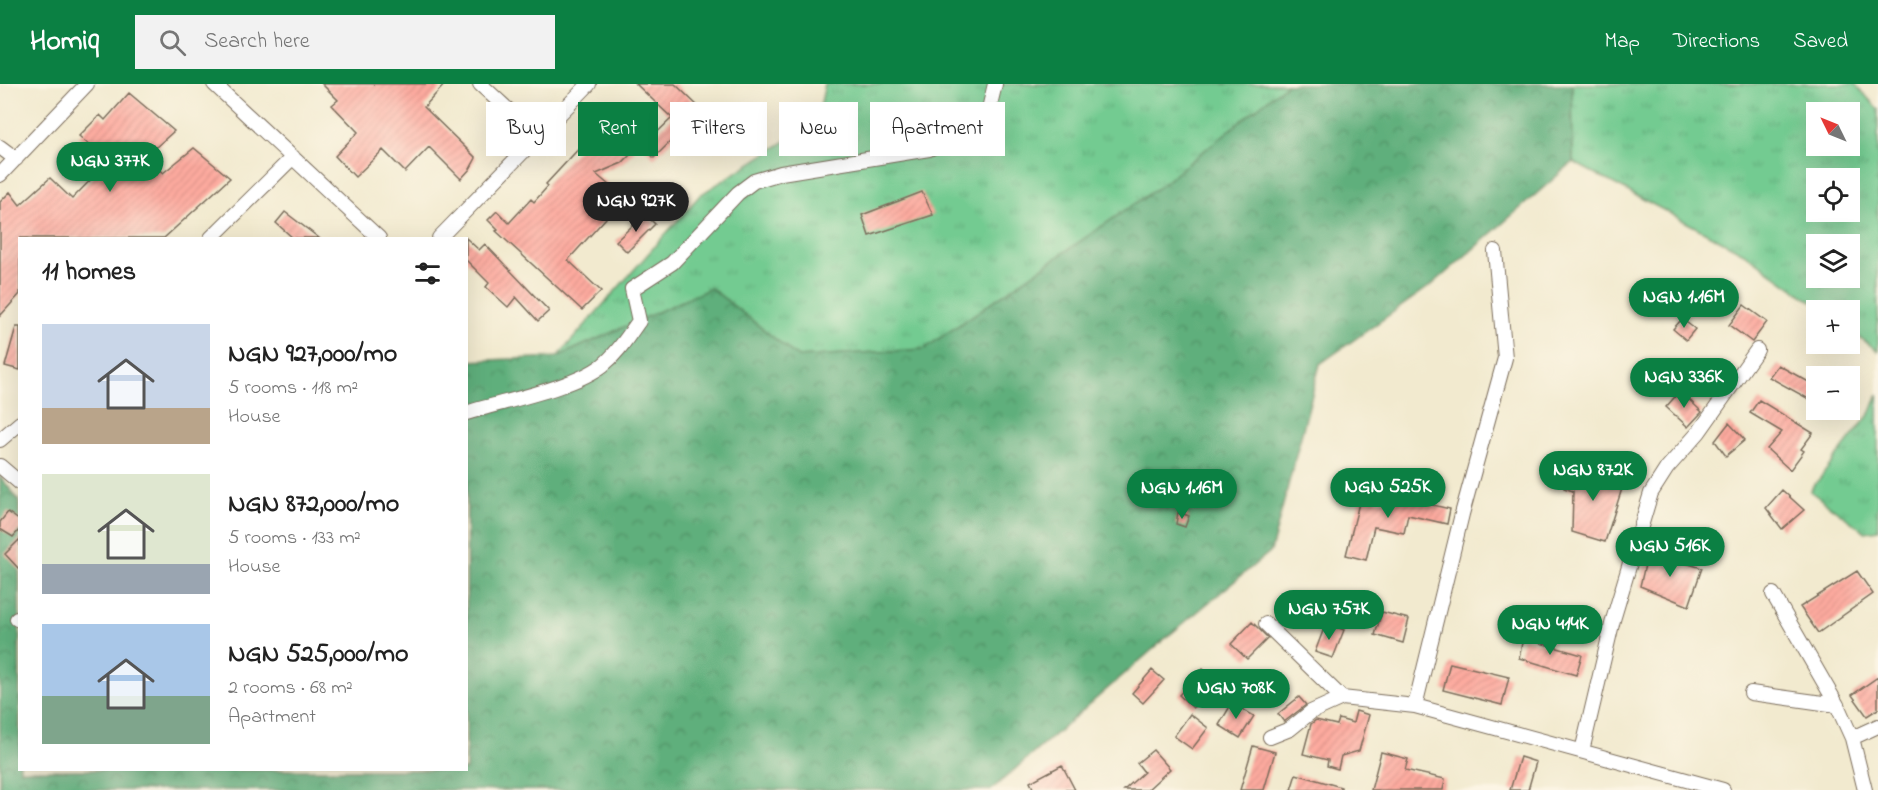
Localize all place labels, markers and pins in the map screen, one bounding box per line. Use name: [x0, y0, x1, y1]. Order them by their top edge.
pin: NGN 377K: [48, 142, 172, 193]
pin: NGN 927K: [574, 182, 698, 233]
pin: NGN 1.16M: [1615, 278, 1753, 329]
pin: NGN 336K: [1622, 358, 1746, 409]
pin: NGN 872K: [1531, 451, 1655, 502]
pin: NGN 525K: [1326, 468, 1450, 519]
pin: NGN 1.16M: [1113, 469, 1251, 520]
pin: NGN 516K: [1608, 527, 1732, 578]
pin: NGN 757K: [1267, 590, 1391, 641]
pin: NGN 414K: [1488, 605, 1612, 656]
pin: NGN 708K: [1174, 669, 1298, 720]

